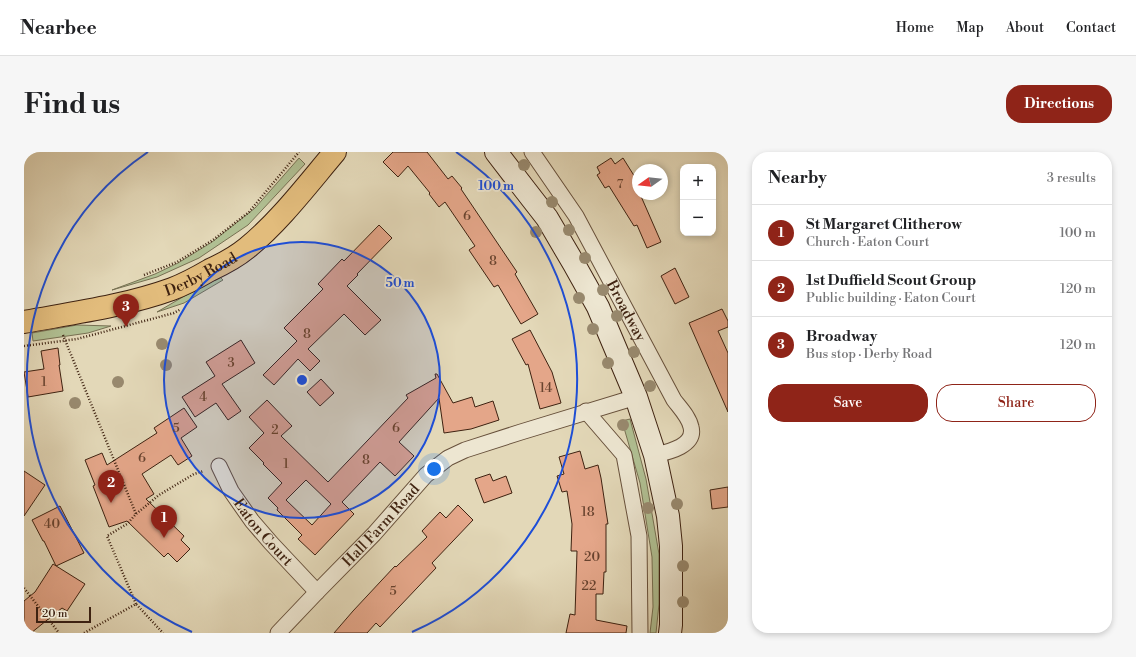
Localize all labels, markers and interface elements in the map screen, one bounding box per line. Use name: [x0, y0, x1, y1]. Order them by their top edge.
text: Nearbee: [20, 16, 97, 40]
text: Home: [896, 19, 934, 37]
text: Map: [956, 19, 984, 37]
text: About: [1006, 19, 1044, 37]
text: Contact: [1066, 19, 1116, 37]
button: Directions: [1006, 85, 1112, 123]
text: Find us: [24, 87, 120, 122]
north arrow: [632, 164, 668, 200]
map controls: [680, 164, 716, 236]
button: +: [680, 164, 716, 200]
text: Nearby: [768, 167, 827, 189]
text: 3 results: [1047, 170, 1096, 186]
house number: 7: [617, 176, 624, 192]
text: 100 m: [478, 179, 514, 194]
button: −: [680, 200, 716, 236]
house number: 6: [463, 208, 471, 224]
text: St Margaret Clitherow: [806, 215, 962, 234]
text: 1: [778, 225, 784, 241]
text: 100 m: [1060, 225, 1096, 241]
text: Church · Eaton Court: [806, 234, 929, 250]
street label: Derby Road: [162, 248, 241, 300]
house number: 8: [489, 253, 497, 269]
text: 1st Duffield Scout Group: [806, 271, 976, 290]
text: 50 m: [385, 276, 415, 291]
street label: Broadway: [602, 276, 651, 345]
text: 2: [777, 281, 785, 297]
text: 120 m: [1060, 281, 1096, 297]
text: Public building · Eaton Court: [806, 290, 976, 306]
pin: 3: [113, 294, 139, 327]
house number: 8: [303, 326, 311, 342]
text: Broadway: [806, 327, 877, 346]
text: 3: [777, 337, 785, 353]
text: 120 m: [1060, 337, 1096, 353]
text: Bus stop · Derby Road: [806, 346, 932, 362]
house number: 3: [227, 355, 235, 371]
centre of rings: [295, 373, 309, 387]
house number: 1: [41, 374, 47, 390]
house number: 14: [540, 380, 553, 396]
button: Save: [768, 384, 928, 422]
button: Share: [936, 384, 1096, 422]
house number: 4: [199, 389, 207, 405]
house number: 5: [172, 420, 180, 436]
house number: 6: [392, 420, 400, 436]
house number: 2: [271, 422, 279, 438]
house number: 6: [138, 450, 146, 466]
house number: 8: [362, 452, 370, 468]
house number: 1: [283, 456, 289, 472]
your location: [424, 459, 444, 479]
pin: 2: [98, 470, 124, 503]
street label: Hall Farm Road: [338, 479, 424, 571]
street label: Eaton Court: [229, 494, 298, 571]
house number: 18: [581, 504, 595, 520]
pin: 1: [151, 505, 177, 538]
house number: 40: [44, 516, 61, 532]
house number: 20: [584, 549, 600, 565]
house number: 22: [582, 578, 596, 594]
house number: 5: [389, 583, 397, 599]
scale bar: [36, 605, 91, 624]
text: 20 m: [42, 607, 67, 621]

